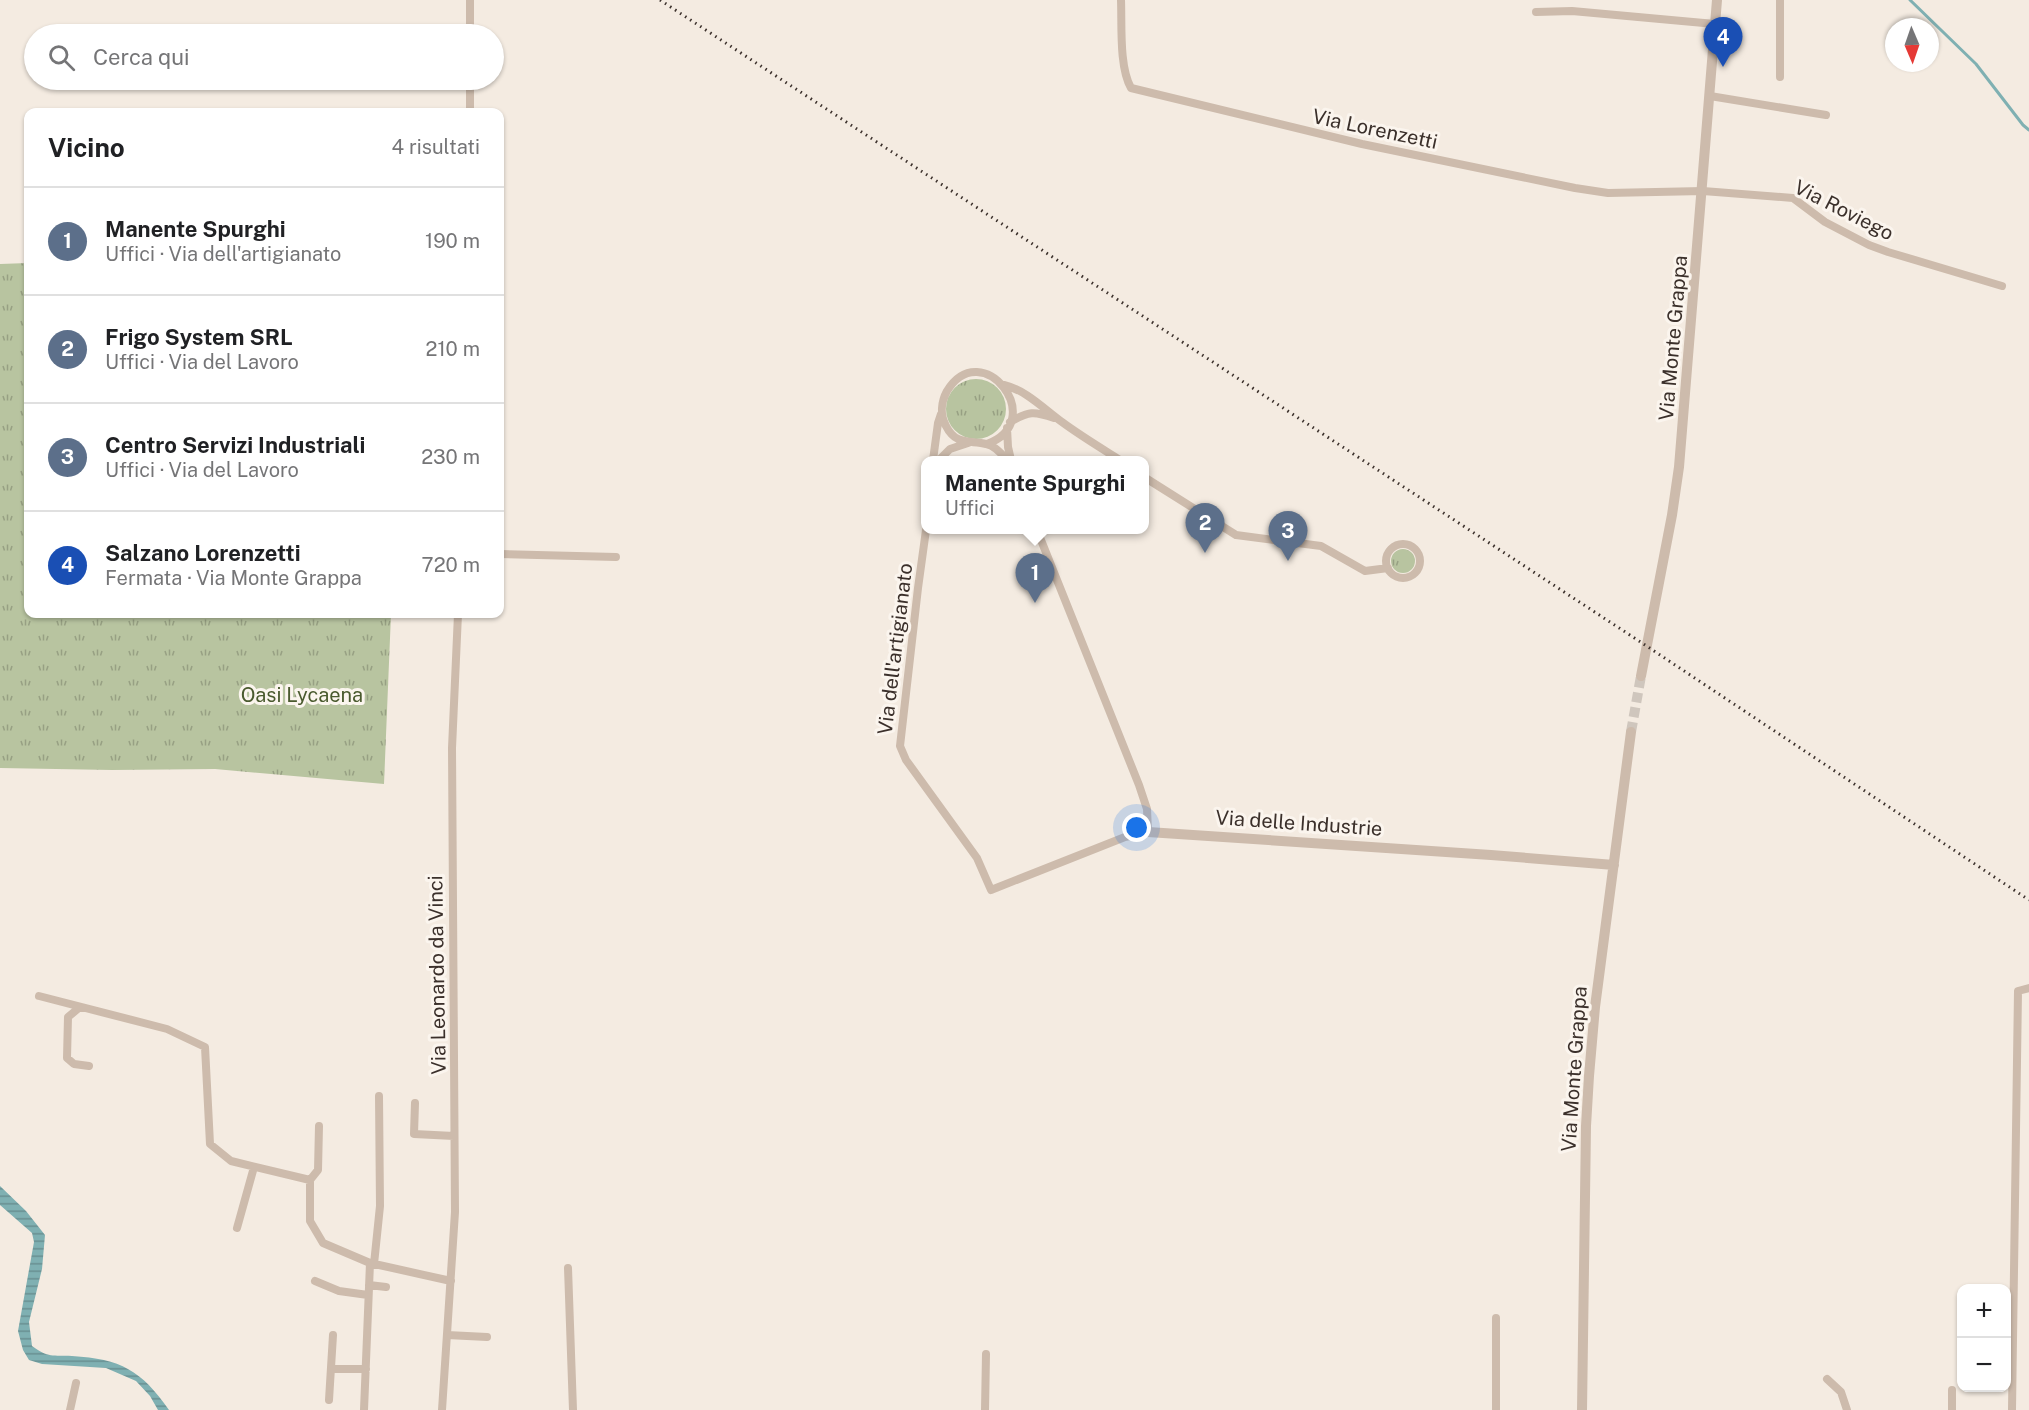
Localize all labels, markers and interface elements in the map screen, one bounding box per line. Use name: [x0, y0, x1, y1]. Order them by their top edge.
pin: 4: [1704, 17, 1742, 67]
north arrow: [1885, 18, 1939, 72]
search box: [24, 24, 504, 90]
icon: search: [45, 41, 78, 74]
text: Cerca qui: [93, 44, 190, 70]
street label: Via Lorenzetti: [1310, 104, 1440, 154]
text: Vicino: [48, 132, 125, 163]
text: 4 risultati: [392, 135, 480, 159]
street label: Via Roviego: [1790, 175, 1898, 245]
text: Manente Spurghi: [105, 216, 286, 242]
text: 1: [63, 229, 72, 253]
text: 190 m: [425, 229, 480, 253]
text: Uffici · Via dell'artigianato: [105, 242, 341, 266]
street label: Via Monte Grappa: [1654, 254, 1692, 422]
text: Frigo System SRL: [105, 324, 293, 350]
text: 2: [61, 337, 74, 361]
text: 210 m: [426, 337, 480, 361]
text: Uffici · Via del Lavoro: [105, 350, 299, 374]
text: Centro Servizi Industriali: [105, 432, 366, 458]
text: 3: [61, 445, 74, 469]
text: 230 m: [421, 445, 480, 469]
popup: [921, 456, 1149, 534]
text: Uffici · Via del Lavoro: [105, 458, 299, 482]
text: Manente Spurghi: [945, 470, 1125, 496]
text: Uffici: [945, 496, 995, 520]
pin: 2: [1186, 504, 1224, 553]
pin: 3: [1268, 512, 1308, 561]
text: Salzano Lorenzetti: [105, 540, 301, 566]
text: 4: [61, 553, 74, 577]
text: 720 m: [422, 553, 480, 577]
pin: 1: [1016, 554, 1054, 603]
street label: Via dell'artigianato: [873, 562, 917, 736]
text: Fermata · Via Monte Grappa: [105, 566, 362, 590]
park label: Oasi Lycaena: [241, 683, 363, 707]
street label: Via delle Industrie: [1215, 805, 1383, 841]
your location: [1122, 813, 1151, 842]
street label: Via Leonardo da Vinci: [423, 875, 451, 1075]
street label: Via Monte Grappa: [1556, 985, 1592, 1153]
map controls: [1957, 1284, 2011, 1392]
button: +: [1957, 1284, 2011, 1338]
button: −: [1957, 1338, 2011, 1392]

